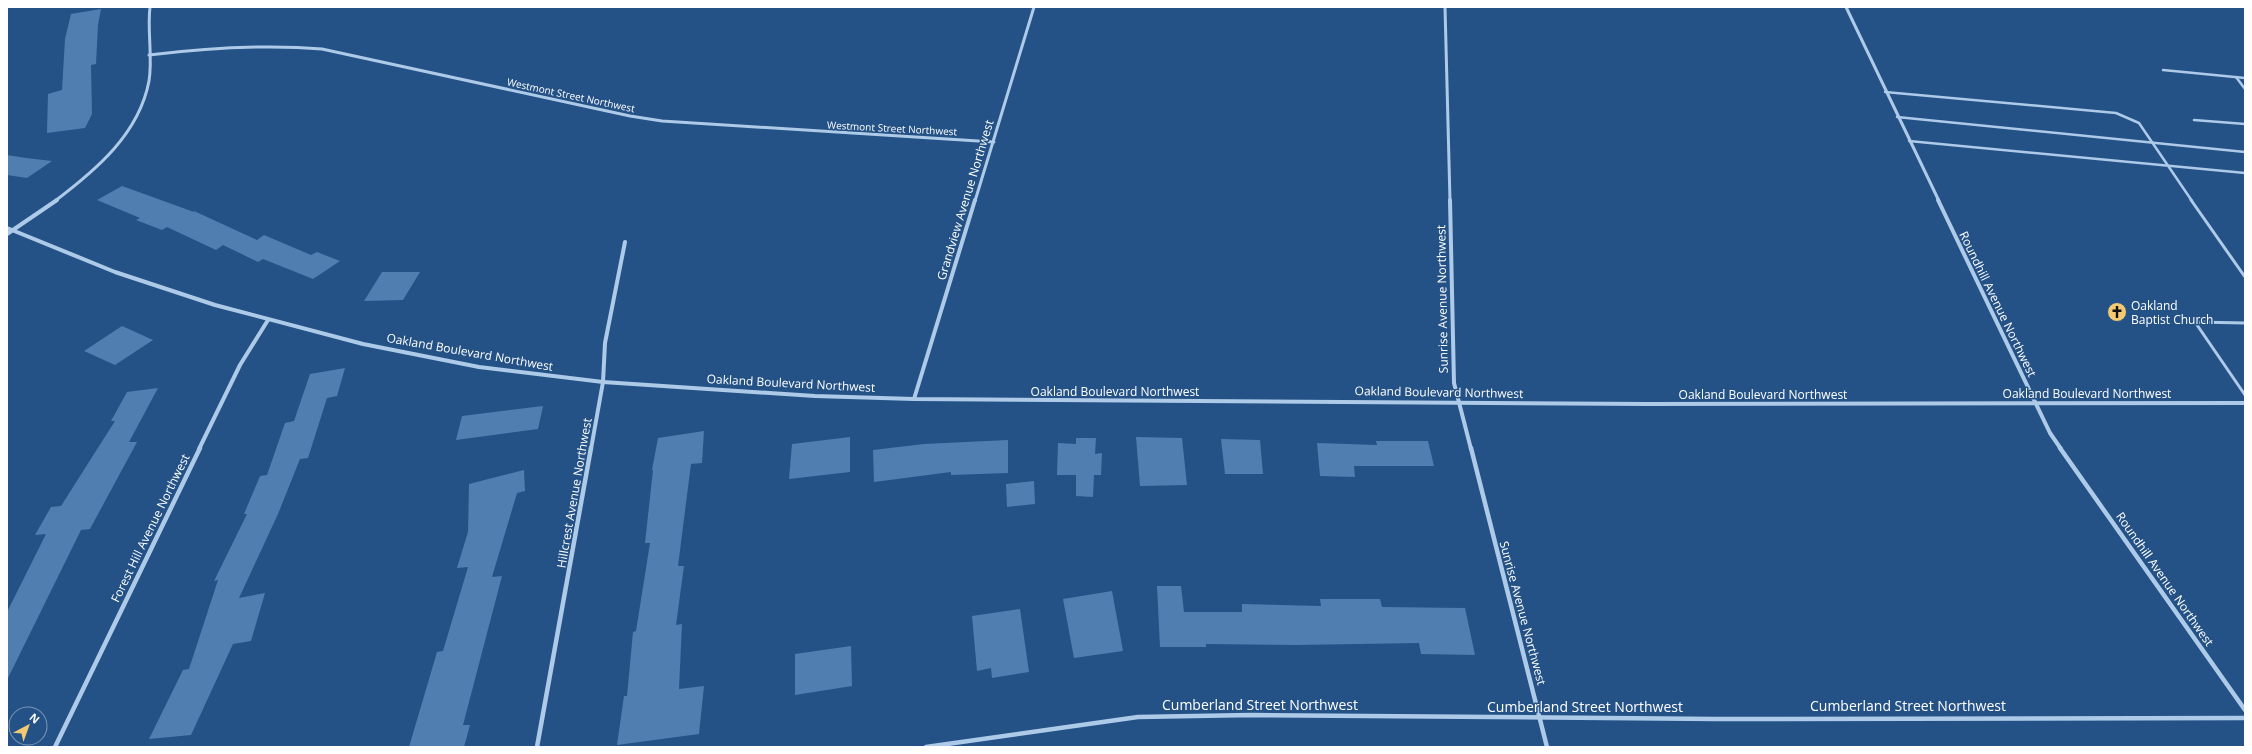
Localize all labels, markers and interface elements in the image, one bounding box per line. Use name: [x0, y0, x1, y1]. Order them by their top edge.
street label: Westmont Street Northwest: [506, 75, 637, 115]
street label: Westmont Street Northwest: [827, 118, 958, 138]
street label: Grandview Avenue Northwest: [932, 118, 998, 282]
street label: Sunrise Avenue Northwest: [1432, 225, 1452, 373]
street label: Roundhill Avenue Northwest: [1955, 228, 2041, 380]
place label: Oakland Baptist Church: [2131, 297, 2213, 328]
church icon: Oakland Baptist Church: [2106, 301, 2128, 323]
street label: Oakland Boulevard Northwest: [385, 329, 555, 375]
street label: Oakland Boulevard Northwest: [706, 370, 876, 396]
street label: Oakland Boulevard Northwest: [1354, 382, 1524, 402]
street label: Oakland Boulevard Northwest: [1031, 383, 1199, 400]
street label: Oakland Boulevard Northwest: [2003, 385, 2171, 402]
street label: Oakland Boulevard Northwest: [1679, 386, 1847, 403]
street label: Hillcrest Avenue Northwest: [552, 417, 596, 569]
street label: Forest Hill Avenue Northwest: [107, 451, 193, 605]
street label: Roundhill Avenue Northwest: [2112, 509, 2218, 649]
street label: Sunrise Avenue Northwest: [1496, 539, 1550, 687]
street label: Cumberland Street Northwest: [1162, 695, 1358, 714]
street label: Cumberland Street Northwest: [1810, 696, 2006, 715]
street label: Cumberland Street Northwest: [1487, 697, 1683, 716]
north arrow: [8, 706, 48, 746]
text: N: [27, 709, 43, 727]

